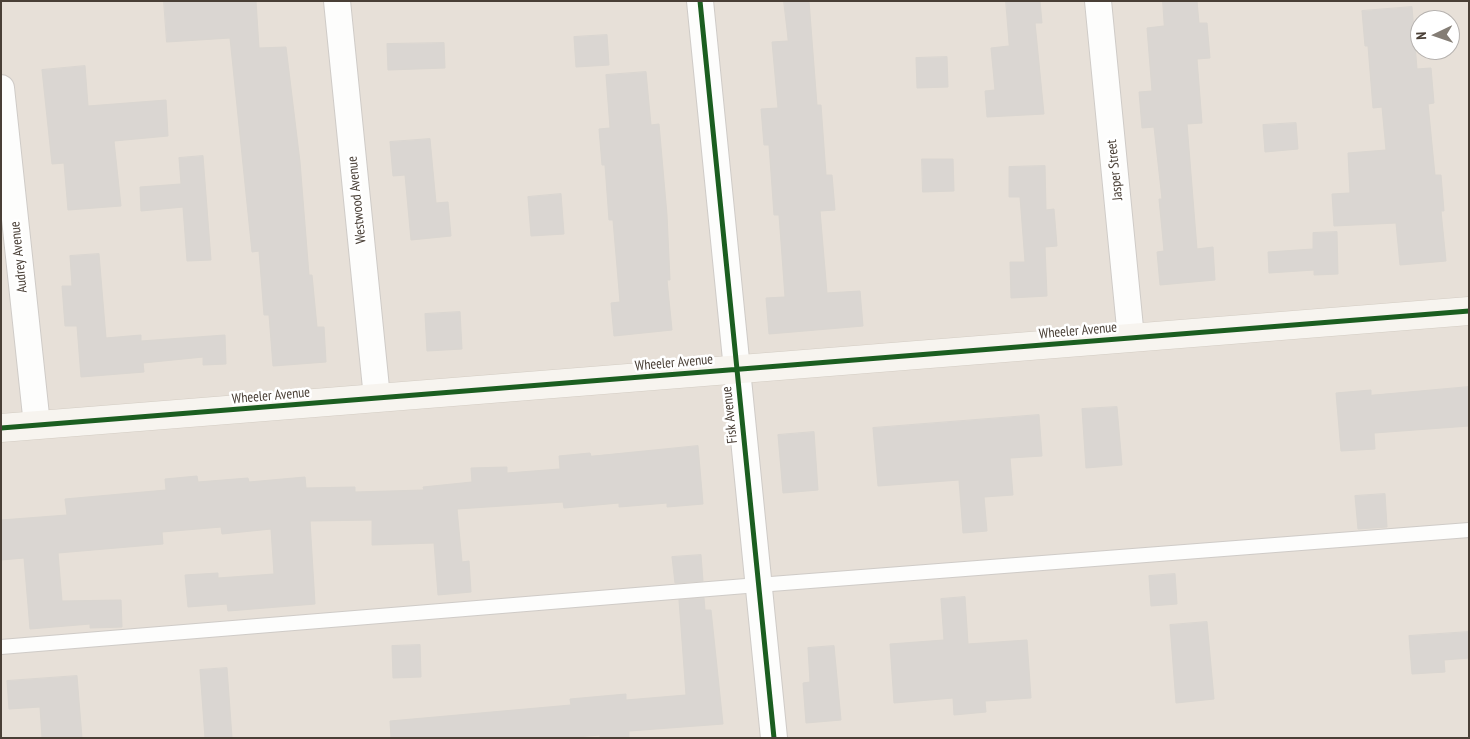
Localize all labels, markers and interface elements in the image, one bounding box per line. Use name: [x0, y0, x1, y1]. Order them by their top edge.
north arrow: [1410, 10, 1460, 60]
text: N: [1412, 31, 1430, 40]
street label: Jasper Street: [1103, 139, 1127, 201]
street label: Westwood Avenue: [344, 155, 370, 245]
street label: Audrey Avenue: [7, 220, 31, 294]
street label: Wheeler Avenue: [1038, 319, 1118, 343]
street label: Wheeler Avenue: [634, 351, 714, 375]
street label: Wheeler Avenue: [231, 384, 311, 408]
street label: Fisk Avenue: [719, 386, 741, 444]

